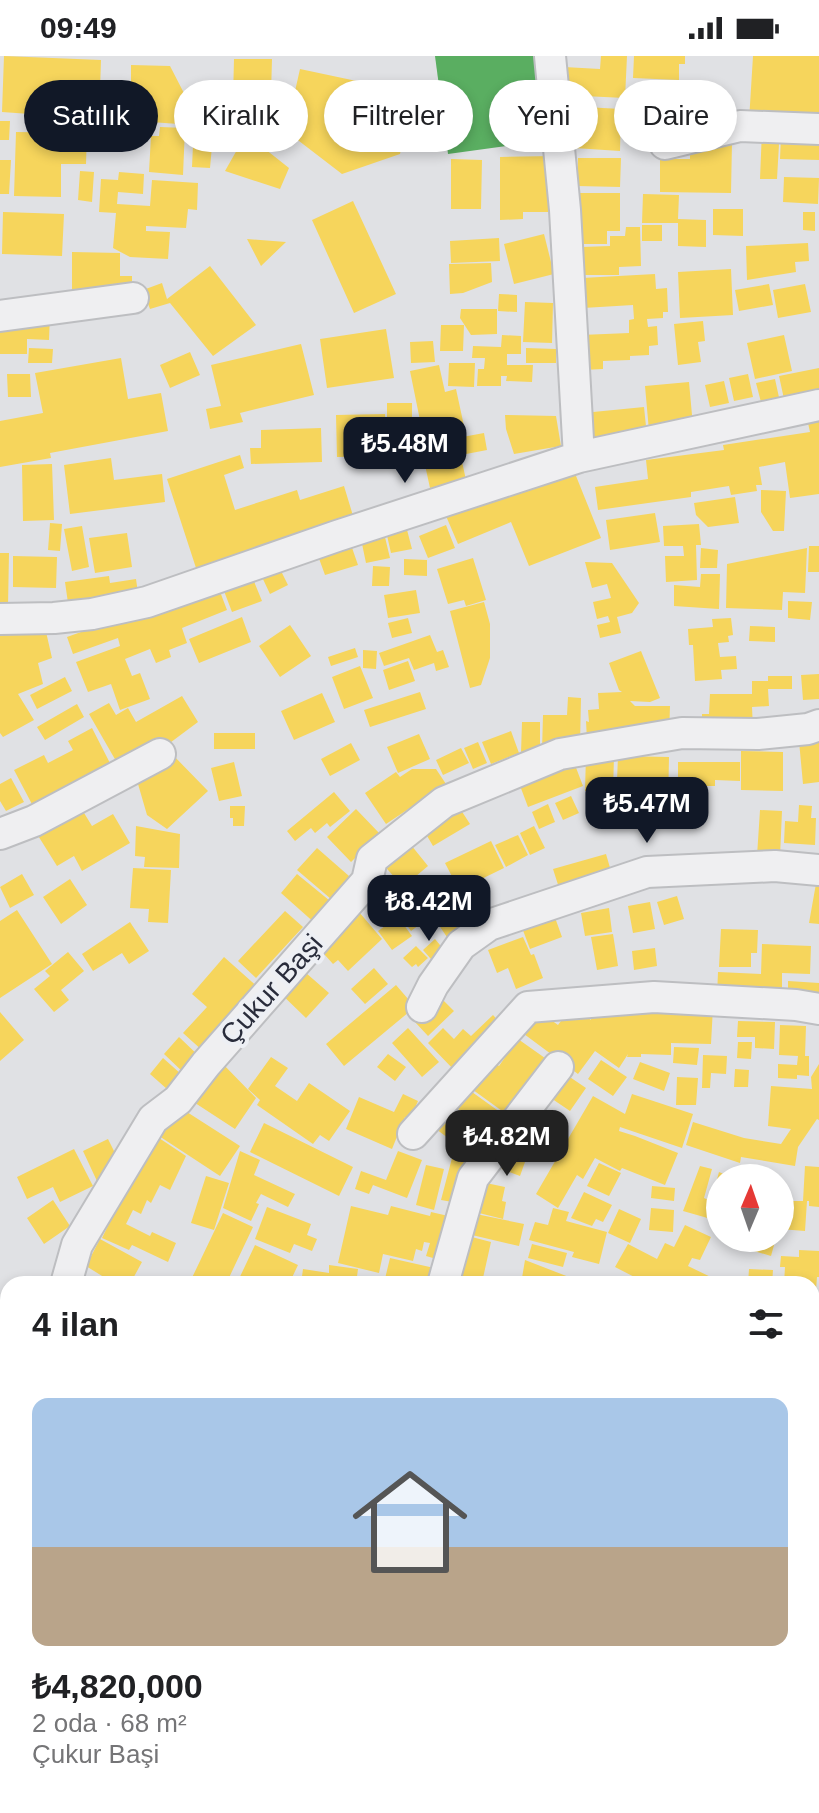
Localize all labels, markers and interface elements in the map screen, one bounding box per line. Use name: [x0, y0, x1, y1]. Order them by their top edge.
text: 09:49: [40, 11, 117, 44]
chip: Satılık: [24, 80, 158, 152]
chip: Kiralık: [174, 80, 308, 152]
chip: Filtreler: [324, 80, 473, 152]
chip: Yeni: [489, 80, 598, 152]
chip: Daire: [614, 80, 737, 152]
pin: ₺5.48M: [340, 417, 470, 485]
text: ₺5.48M: [361, 428, 449, 458]
pin: ₺5.47M: [582, 777, 712, 845]
text: ₺5.47M: [603, 788, 691, 818]
pin: ₺8.42M: [364, 875, 494, 943]
text: ₺8.42M: [385, 886, 473, 916]
street label: Çukur Başi: [214, 928, 329, 1051]
pin: ₺4.82M: [442, 1110, 572, 1178]
text: ₺4.82M: [463, 1121, 551, 1151]
north arrow: [706, 1164, 794, 1252]
map controls: [706, 1164, 794, 1252]
icon: filters: [744, 1302, 788, 1346]
text: 4 ilan: [32, 1305, 119, 1343]
icon: home: [338, 1450, 482, 1594]
text: ₺4,820,000: [32, 1667, 203, 1705]
text: 2 oda · 68 m²: [32, 1708, 187, 1738]
text: Çukur Başi: [32, 1739, 159, 1769]

